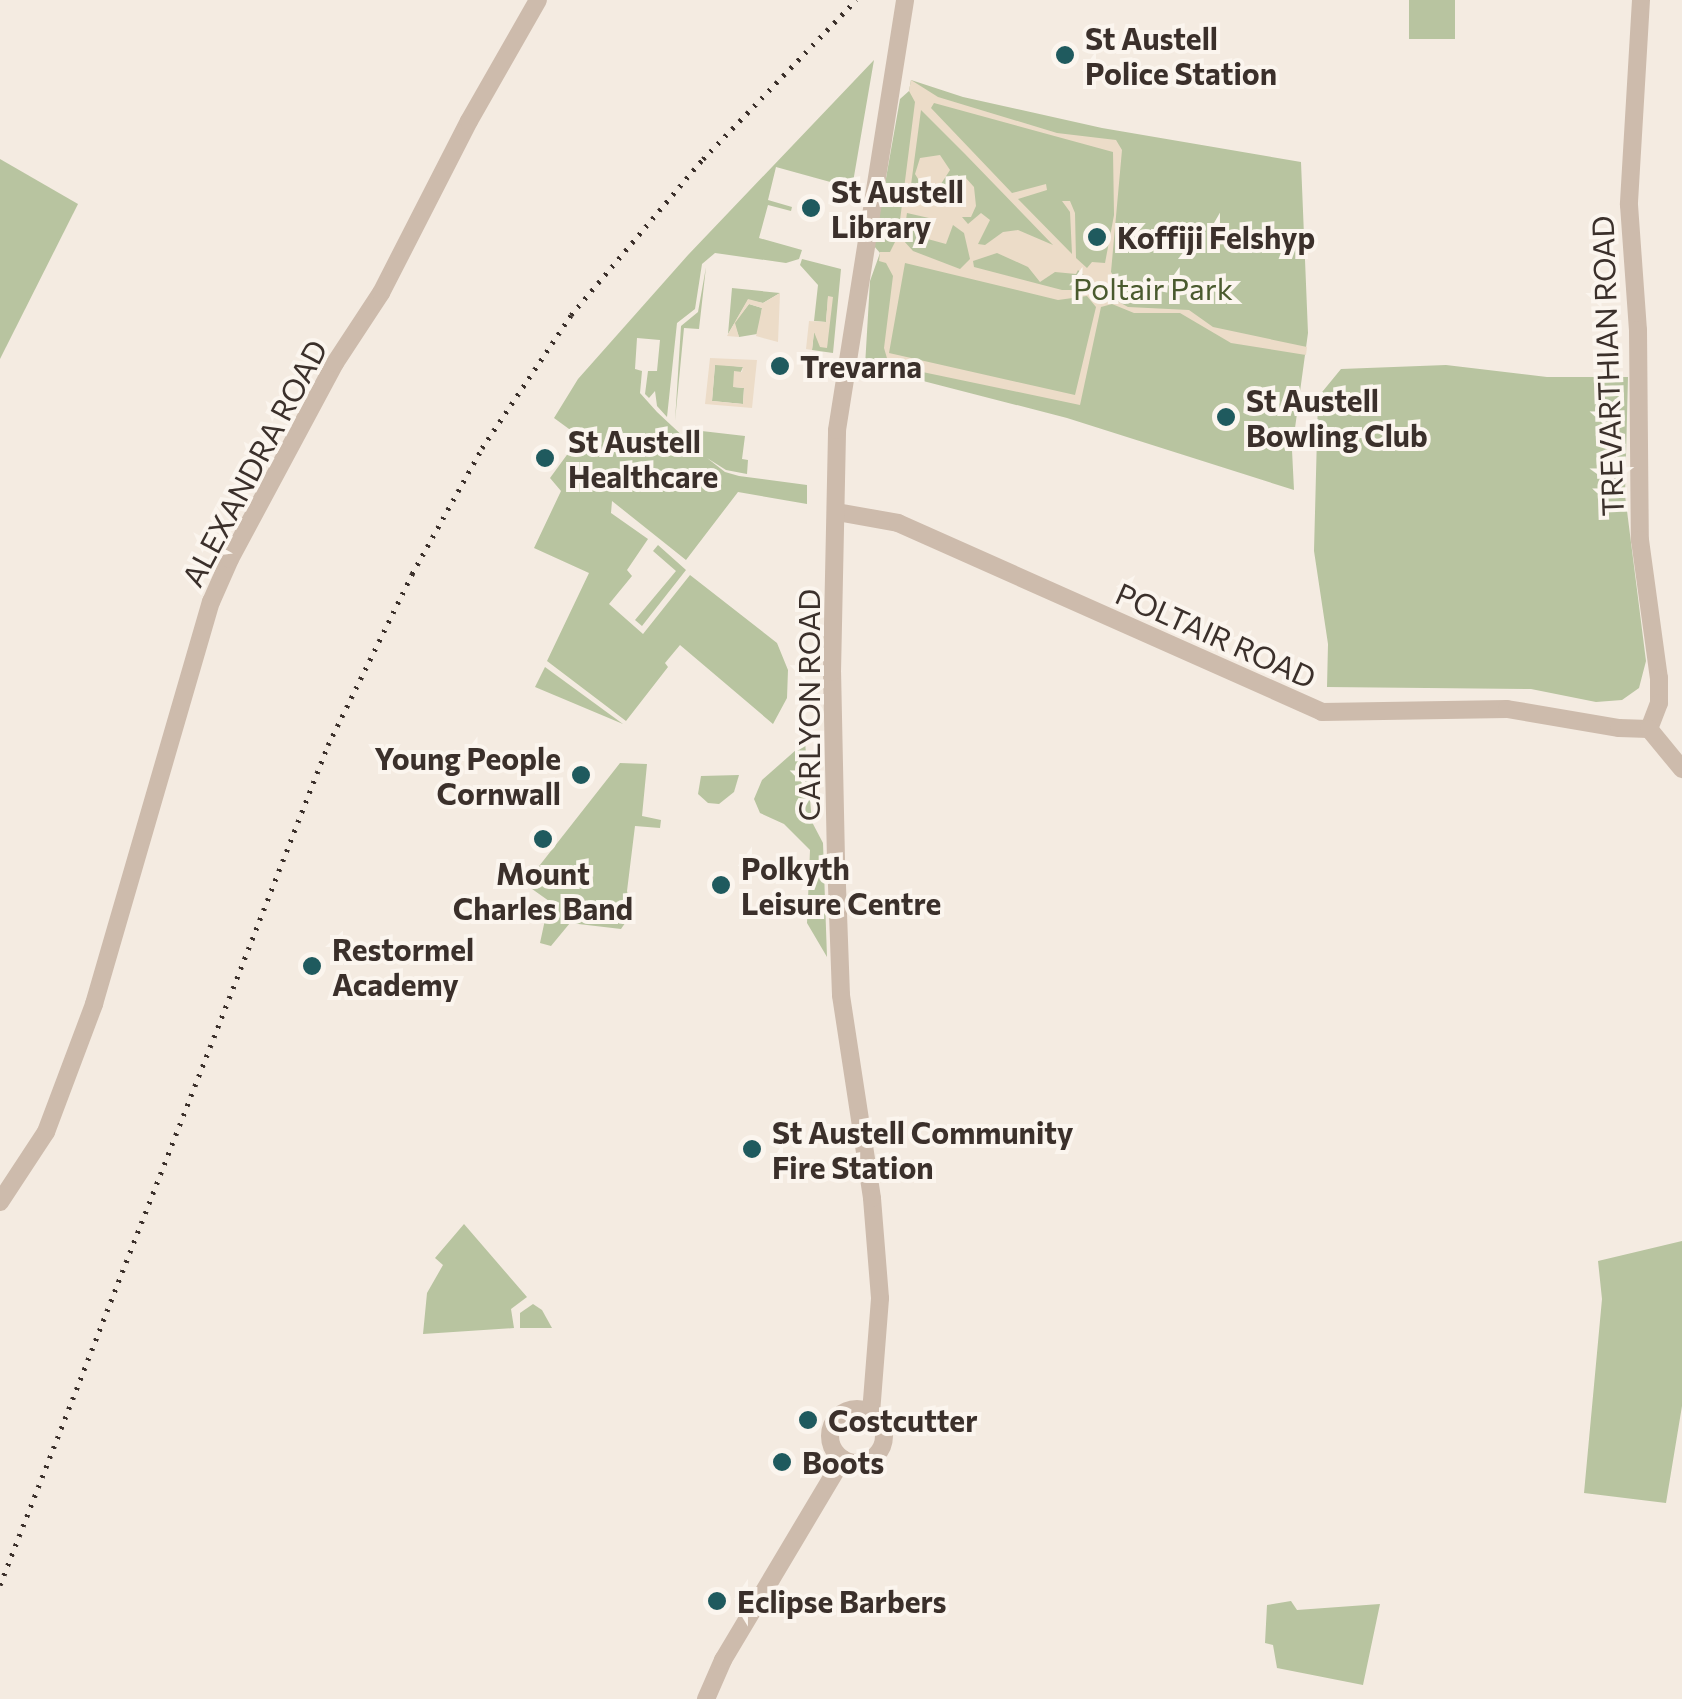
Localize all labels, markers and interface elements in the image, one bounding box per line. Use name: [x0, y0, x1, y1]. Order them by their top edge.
place label: St Austell Police Station: [1085, 20, 1277, 90]
marker: St Austell Police Station: [1054, 44, 1076, 66]
place label: St Austell Library: [831, 173, 964, 244]
marker: St Austell Library: [800, 197, 822, 219]
street label: TREVARTHIAN ROAD: [1584, 215, 1630, 517]
place label: Koffiji Felshyp: [1117, 219, 1315, 255]
marker: Koffiji Felshyp: [1086, 226, 1108, 248]
park label: Poltair Park: [1073, 270, 1233, 306]
street label: ALEXANDRA ROAD: [174, 334, 334, 592]
place label: Trevarna: [800, 348, 922, 384]
marker: Trevarna: [769, 355, 791, 377]
place label: St Austell Bowling Club: [1246, 382, 1428, 452]
marker: St Austell Bowling Club: [1215, 406, 1237, 428]
place label: St Austell Healthcare: [568, 423, 718, 494]
marker: St Austell Healthcare: [532, 445, 558, 471]
street label: POLTAIR ROAD: [1110, 575, 1322, 695]
street label: CARLYON ROAD: [790, 589, 826, 821]
place label: Young People Cornwall: [374, 740, 561, 810]
marker: Young People Cornwall: [570, 764, 592, 786]
marker: Mount Charles Band: [532, 828, 554, 850]
place label: Polkyth Leisure Centre: [741, 850, 941, 920]
place label: Mount Charles Band: [453, 855, 633, 926]
marker: Polkyth Leisure Centre: [710, 874, 732, 896]
place label: Restormel Academy: [332, 931, 474, 1002]
marker: Restormel Academy: [301, 955, 323, 977]
place label: St Austell Community Fire Station: [772, 1114, 1073, 1184]
marker: St Austell Community Fire Station: [741, 1138, 763, 1160]
place label: Costcutter: [828, 1402, 978, 1438]
marker: Costcutter: [797, 1409, 819, 1431]
place label: Boots: [802, 1444, 884, 1480]
marker: Boots: [771, 1451, 793, 1473]
place label: Eclipse Barbers: [737, 1583, 946, 1619]
marker: Eclipse Barbers: [706, 1590, 728, 1612]

